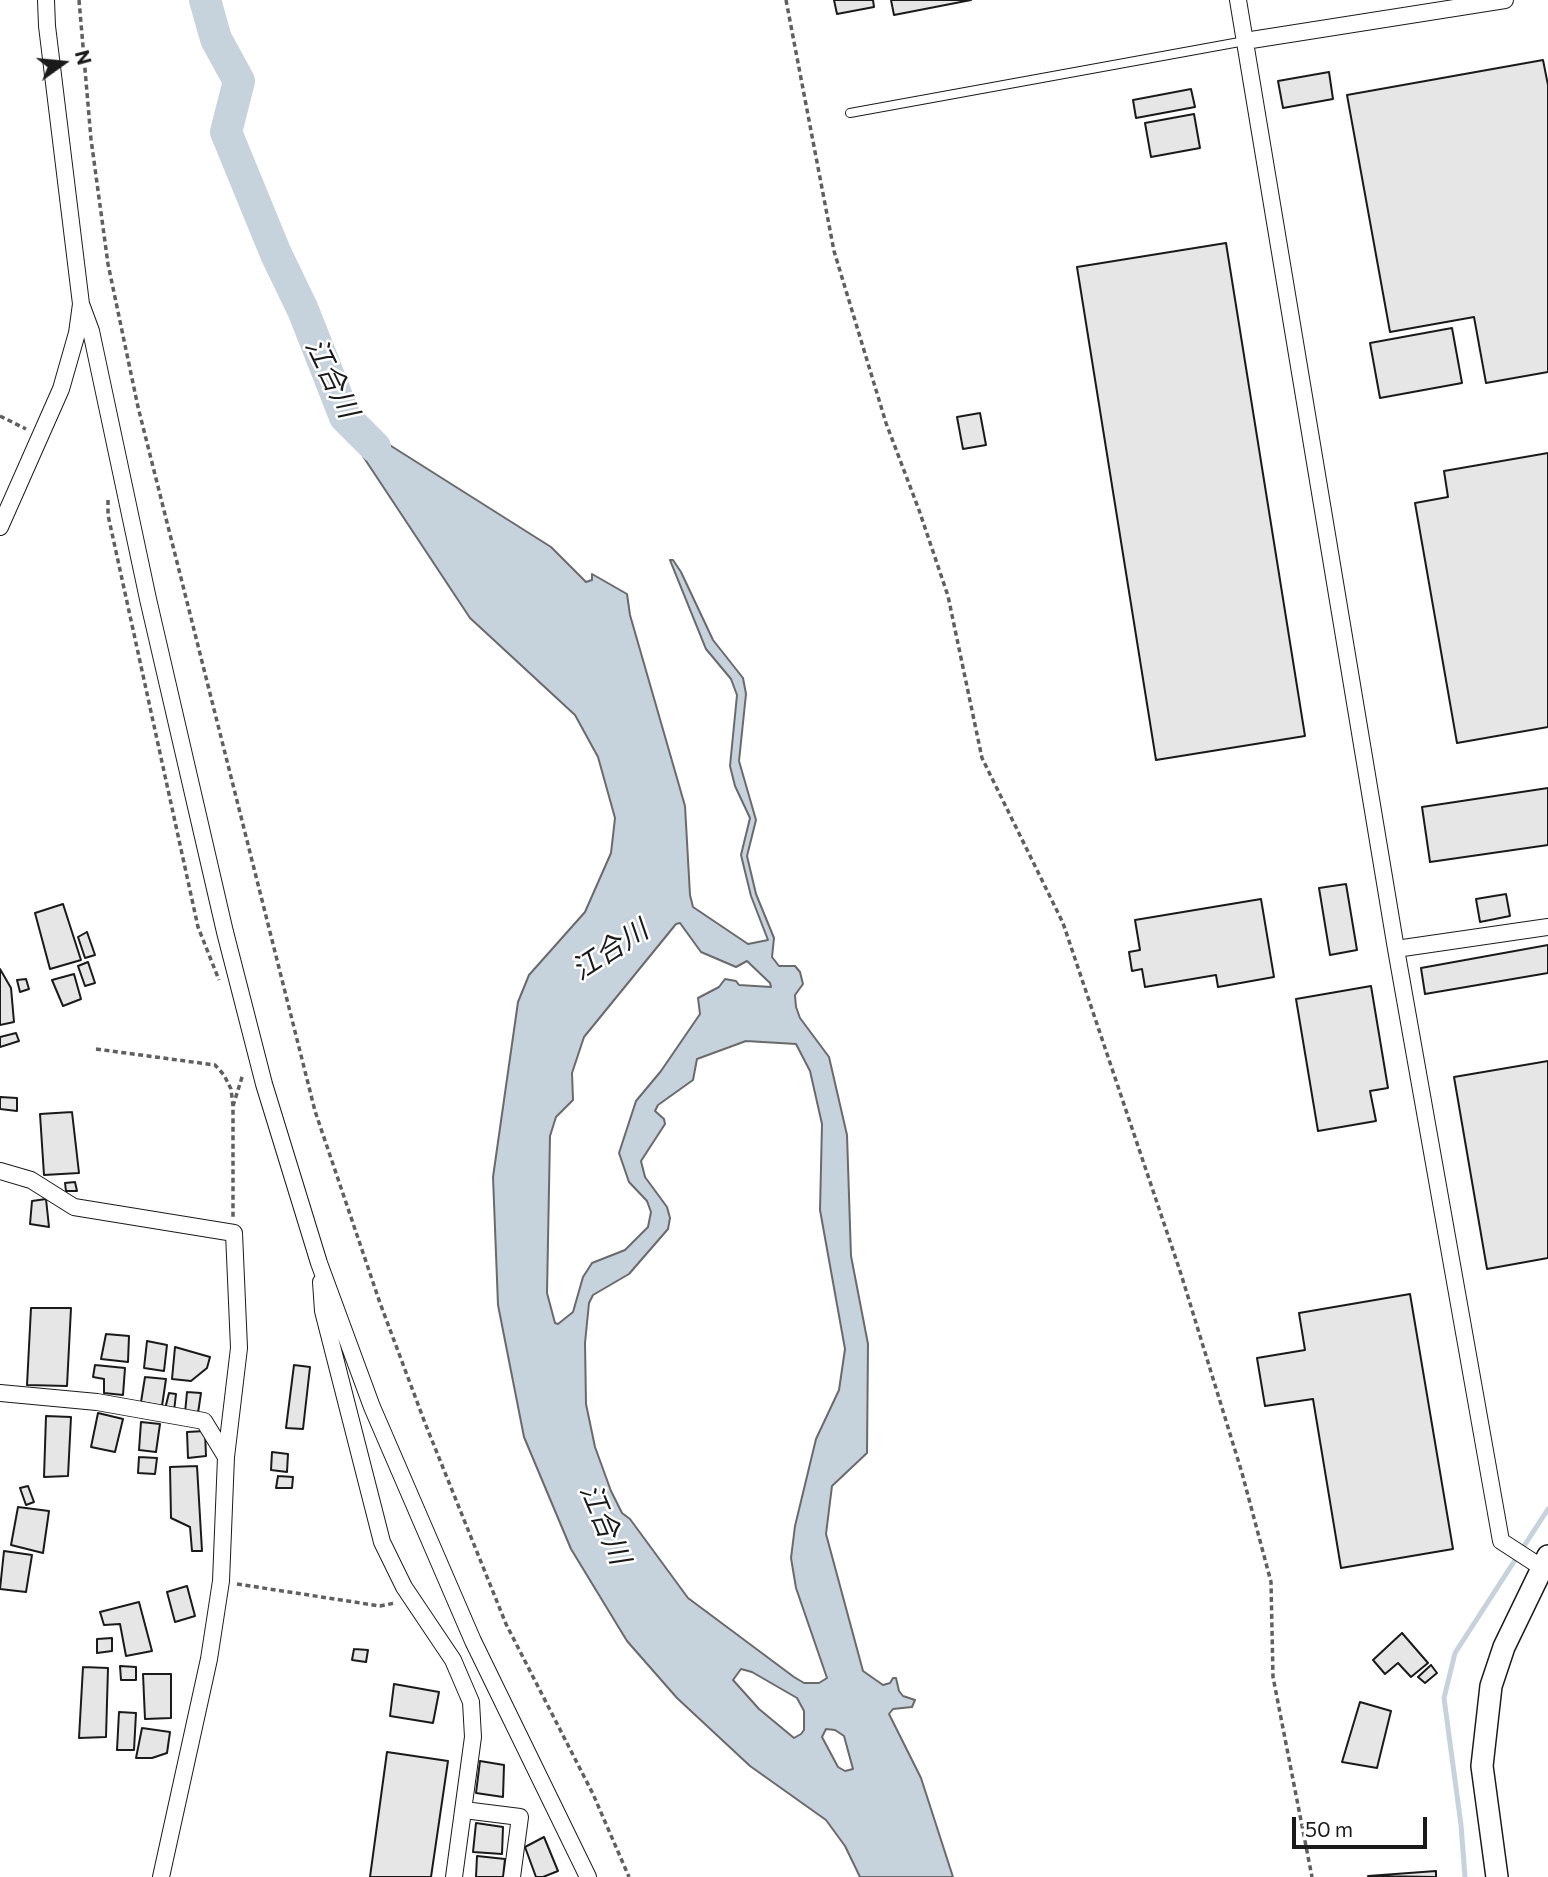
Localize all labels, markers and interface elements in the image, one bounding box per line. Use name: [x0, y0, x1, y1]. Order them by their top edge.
north arrow: [28, 28, 98, 98]
text: N: [71, 48, 97, 67]
water label: 江合川: [298, 333, 366, 423]
water label: 江合川: [566, 913, 654, 987]
water label: 江合川: [573, 1479, 637, 1569]
scale bar: [1296, 1804, 1431, 1848]
text: 50 m: [1305, 1816, 1353, 1841]

